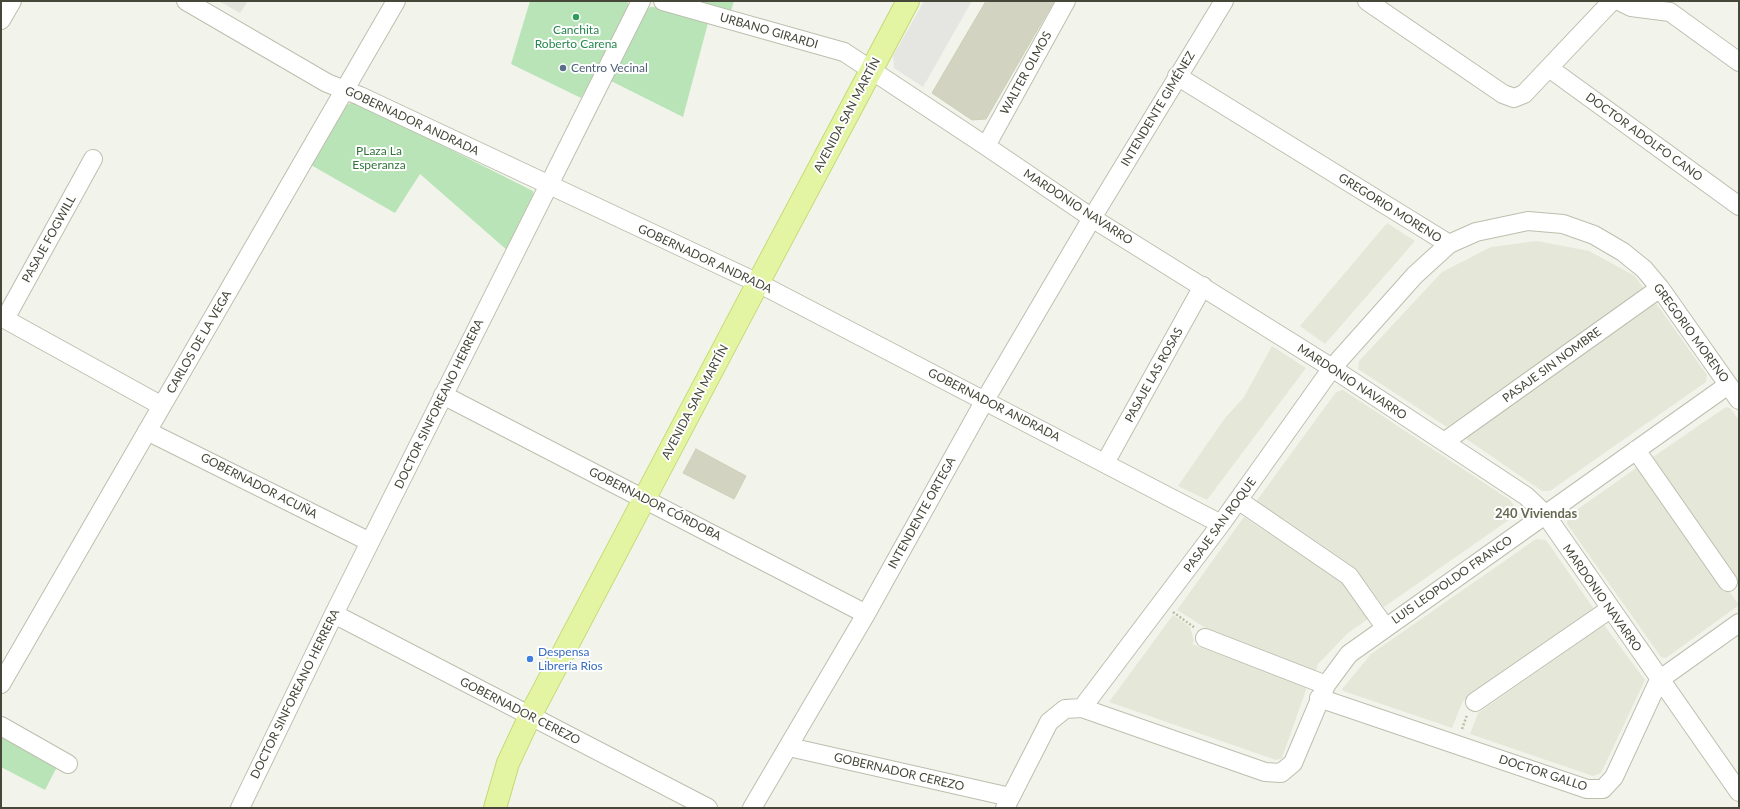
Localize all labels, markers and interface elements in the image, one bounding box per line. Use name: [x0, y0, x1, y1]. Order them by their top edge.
street label: URBANO GIRARDI: [718, 10, 820, 52]
marker: Canchita Roberto Carena: [571, 12, 581, 22]
place label: Canchita Roberto Carena: [535, 23, 617, 51]
street label: WALTER OLMOS: [997, 29, 1055, 117]
street label: INTENDENTE GIMÉNEZ: [1118, 49, 1198, 169]
street label: AVENIDA SAN MARTÍN: [811, 55, 883, 175]
place label: Centro Vecinal: [571, 61, 648, 75]
marker: Centro Vecinal: [558, 63, 568, 73]
street label: GOBERNADOR ANDRADA: [343, 84, 481, 158]
street label: DOCTOR ADOLFO CANO: [1583, 90, 1705, 184]
park label: PLaza La Esperanza: [352, 144, 406, 172]
street label: MARDONIO NAVARRO: [1021, 166, 1135, 248]
street label: GREGORIO MORENO: [1336, 170, 1444, 246]
street label: PASAJE FOGWILL: [19, 193, 79, 285]
street label: GOBERNADOR ANDRADA: [636, 222, 774, 296]
street label: GREGORIO MORENO: [1650, 281, 1732, 385]
street label: CARLOS DE LA VEGA: [164, 288, 234, 396]
street label: DOCTOR SINFOREANO HERRERA: [392, 317, 486, 491]
street label: PASAJE SIN NOMBRE: [1500, 324, 1604, 406]
street label: PASAJE LAS ROSAS: [1122, 325, 1186, 425]
street label: MARDONIO NAVARRO: [1295, 341, 1409, 423]
street label: AVENIDA SAN MARTÍN: [659, 342, 731, 462]
street label: GOBERNADOR ANDRADA: [926, 365, 1062, 445]
street label: GOBERNADOR ACUÑA: [198, 450, 320, 522]
street label: INTENDENTE ORTEGA: [885, 455, 959, 571]
street label: GOBERNADOR CÓRDOBA: [586, 464, 724, 544]
street label: PASAJE SAN ROQUE: [1181, 475, 1259, 575]
district label: 240 Viviendas: [1495, 506, 1577, 522]
street label: LUIS LEOPOLDO FRANCO: [1389, 533, 1515, 627]
street label: MARDONIO NAVARRO: [1560, 542, 1644, 654]
street label: DOCTOR SINFOREANO HERRERA: [248, 607, 342, 781]
place label: Despensa Librería Rios: [538, 645, 603, 673]
marker: Despensa Librería Rios: [525, 654, 535, 664]
street label: GOBERNADOR CEREZO: [457, 674, 583, 748]
street label: GOBERNADOR CEREZO: [832, 750, 966, 794]
street label: DOCTOR GALLO: [1497, 752, 1589, 794]

